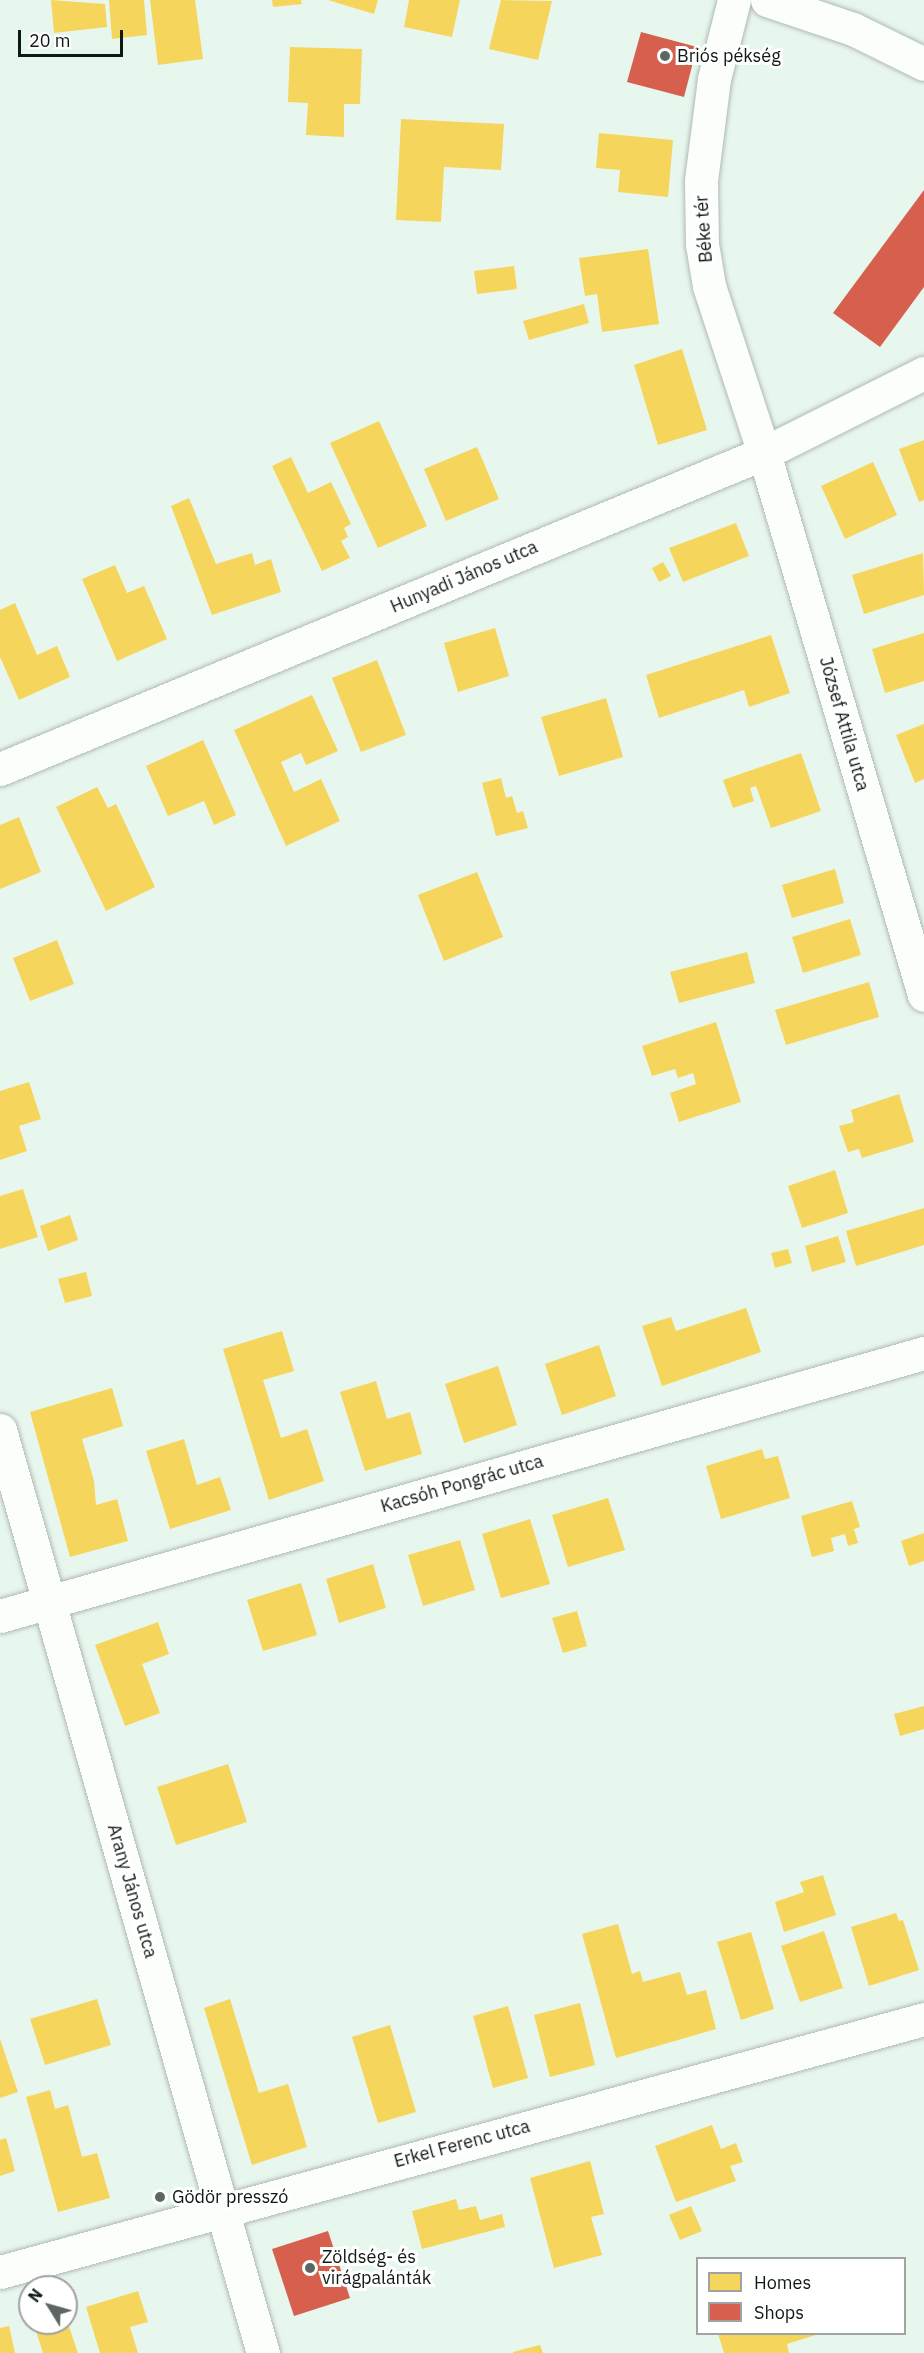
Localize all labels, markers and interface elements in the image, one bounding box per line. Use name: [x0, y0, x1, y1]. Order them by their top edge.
scale bar: [21, 18, 126, 56]
text: 20 m: [29, 29, 71, 52]
place label: Briós pékség: [677, 45, 781, 67]
marker: Briós pékség: [658, 49, 672, 63]
street label: Béke tér: [691, 194, 717, 264]
street label: Hunyadi János utca: [387, 536, 541, 618]
street label: József Attila utca: [815, 654, 873, 794]
street label: Kacsóh Pongrác utca: [378, 1450, 546, 1518]
street label: Arany János utca: [103, 1822, 161, 1960]
street label: Erkel Ferenc utca: [392, 2115, 532, 2173]
place label: Gödör presszó: [172, 2186, 288, 2208]
marker: Gödör presszó: [153, 2190, 167, 2204]
place label: Zöldség- és virágpalánták: [322, 2247, 431, 2290]
legend: [696, 2257, 906, 2335]
marker: Zöldség- és virágpalánták: [303, 2261, 317, 2275]
text: Homes: [754, 2271, 811, 2294]
north arrow: [18, 2275, 78, 2335]
text: N: [24, 2285, 47, 2306]
text: Shops: [754, 2301, 804, 2324]

